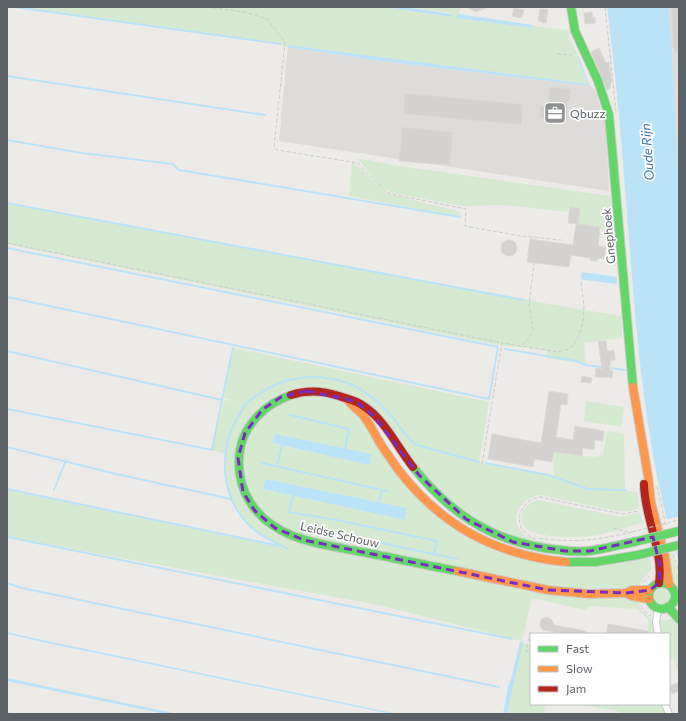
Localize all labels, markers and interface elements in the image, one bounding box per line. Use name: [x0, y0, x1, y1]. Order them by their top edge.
office icon: Qbuzz: [542, 100, 568, 126]
place label: Qbuzz: [570, 106, 606, 120]
water label: Oude Rijn: [637, 123, 657, 181]
street label: Gnephoek: [599, 207, 617, 264]
street label: Leidse Schouw: [299, 518, 381, 550]
legend: [530, 633, 670, 705]
text: Fast: [566, 641, 589, 655]
text: Slow: [566, 661, 593, 675]
text: Jam: [566, 681, 586, 696]

